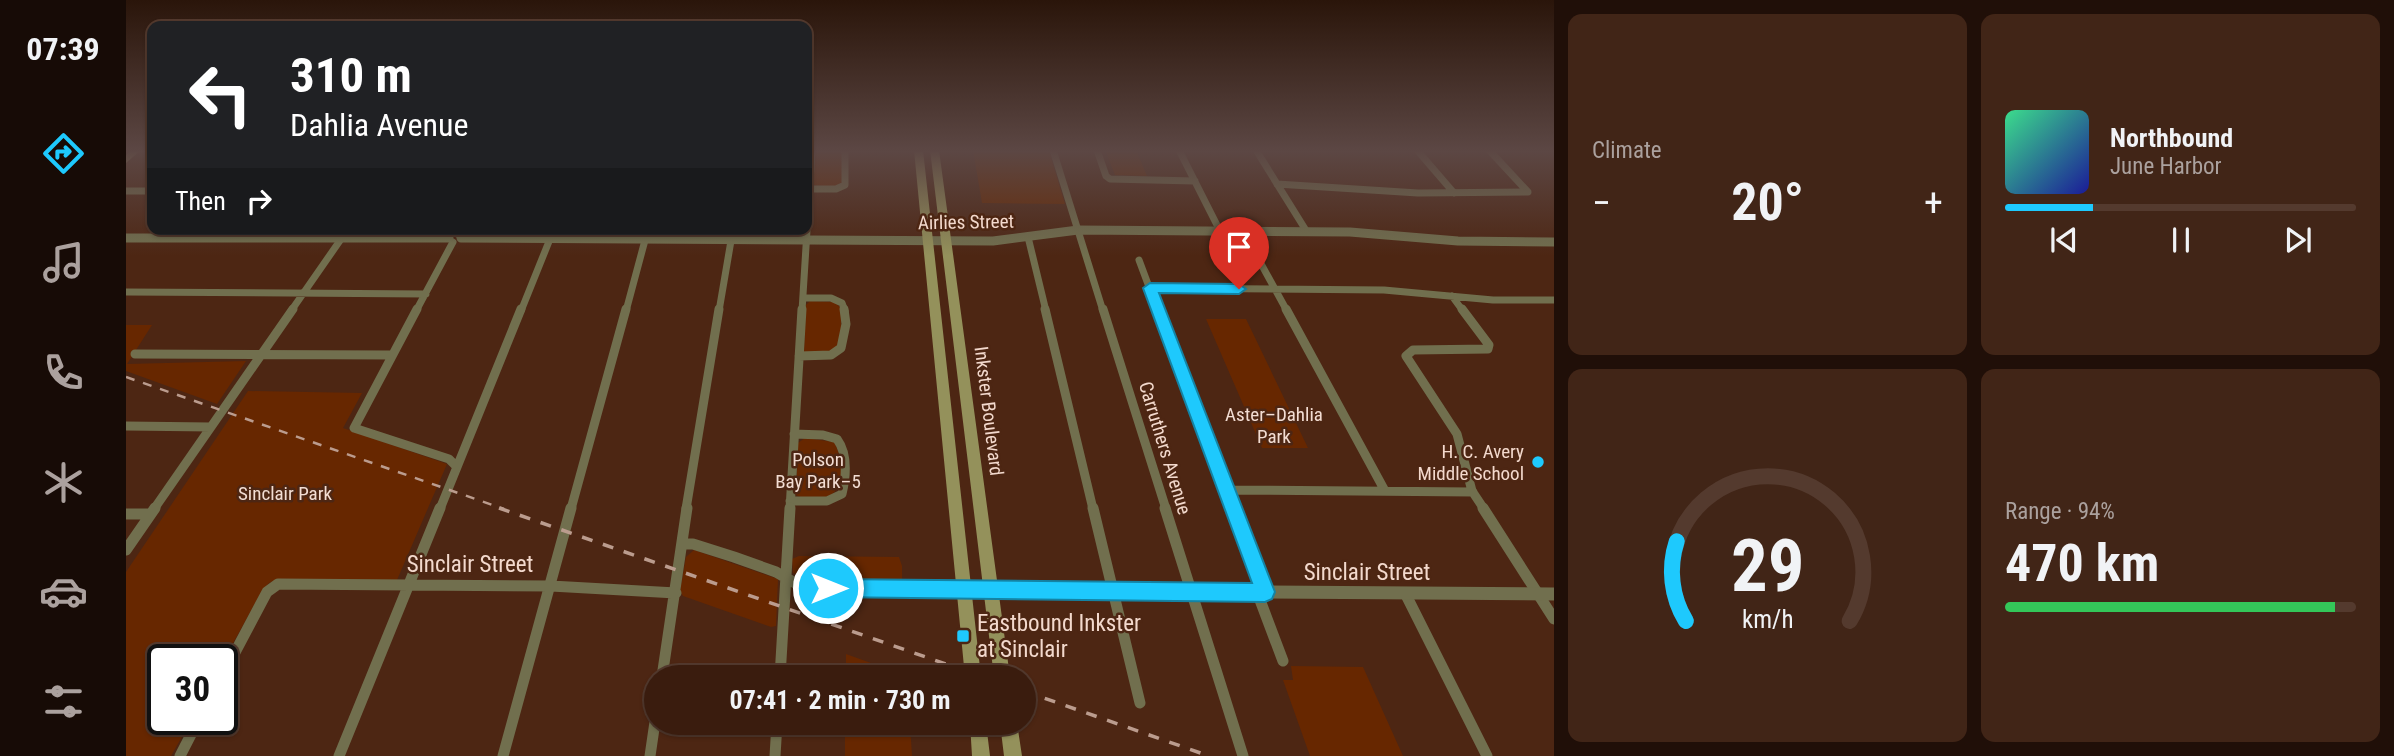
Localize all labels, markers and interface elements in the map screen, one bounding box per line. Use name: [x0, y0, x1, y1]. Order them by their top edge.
text: 07:39: [26, 30, 100, 68]
text: 310 m: [290, 47, 412, 104]
icon: left: [175, 49, 266, 140]
text: Dahlia Avenue: [290, 106, 469, 144]
text: Northbound: [2110, 123, 2233, 153]
icon: directions: [39, 129, 88, 178]
text: Climate: [1592, 137, 1662, 164]
text: June Harbor: [2110, 153, 2222, 180]
text: 20°: [1731, 172, 1804, 233]
text: −: [1592, 181, 1611, 225]
text: +: [1924, 181, 1943, 225]
icon: right: [240, 182, 278, 220]
text: Then: [175, 186, 226, 216]
street label: Airlies Street: [918, 210, 1014, 234]
pin: [1209, 217, 1269, 289]
icon: previous: [2045, 221, 2083, 259]
icon: pause: [2162, 221, 2200, 259]
icon: next: [2279, 221, 2317, 259]
icon: arrive: [1220, 228, 1258, 266]
icon: music: [39, 238, 88, 287]
street label: Inkster Boulevard: [970, 345, 1008, 477]
icon: phone: [39, 348, 88, 397]
street label: Carruthers Avenue: [1134, 379, 1196, 517]
park label: Aster–Dahlia Park: [1225, 403, 1323, 448]
place label: H. C. Avery Middle School: [1418, 440, 1524, 485]
park label: Polson Bay Park–5: [775, 448, 861, 493]
marker: H. C. Avery Middle School: [1530, 454, 1546, 470]
icon: climate: [39, 458, 88, 507]
park label: Sinclair Park: [238, 482, 332, 505]
text: Range · 94%: [2005, 498, 2115, 525]
text: 29: [1731, 524, 1804, 610]
text: 470 km: [2005, 533, 2159, 594]
street label: Sinclair Street: [407, 551, 533, 578]
position arrow: [791, 551, 865, 625]
street label: Sinclair Street: [1304, 559, 1430, 586]
icon: car: [39, 567, 88, 616]
text: km/h: [1742, 605, 1793, 634]
place label: Eastbound Inkster at Sinclair: [977, 610, 1141, 663]
marker: Eastbound Inkster at Sinclair: [955, 628, 971, 644]
speed limit sign: 30: [147, 644, 238, 735]
icon: filters: [39, 677, 88, 726]
text: 07:41 · 2 min · 730 m: [730, 685, 950, 715]

